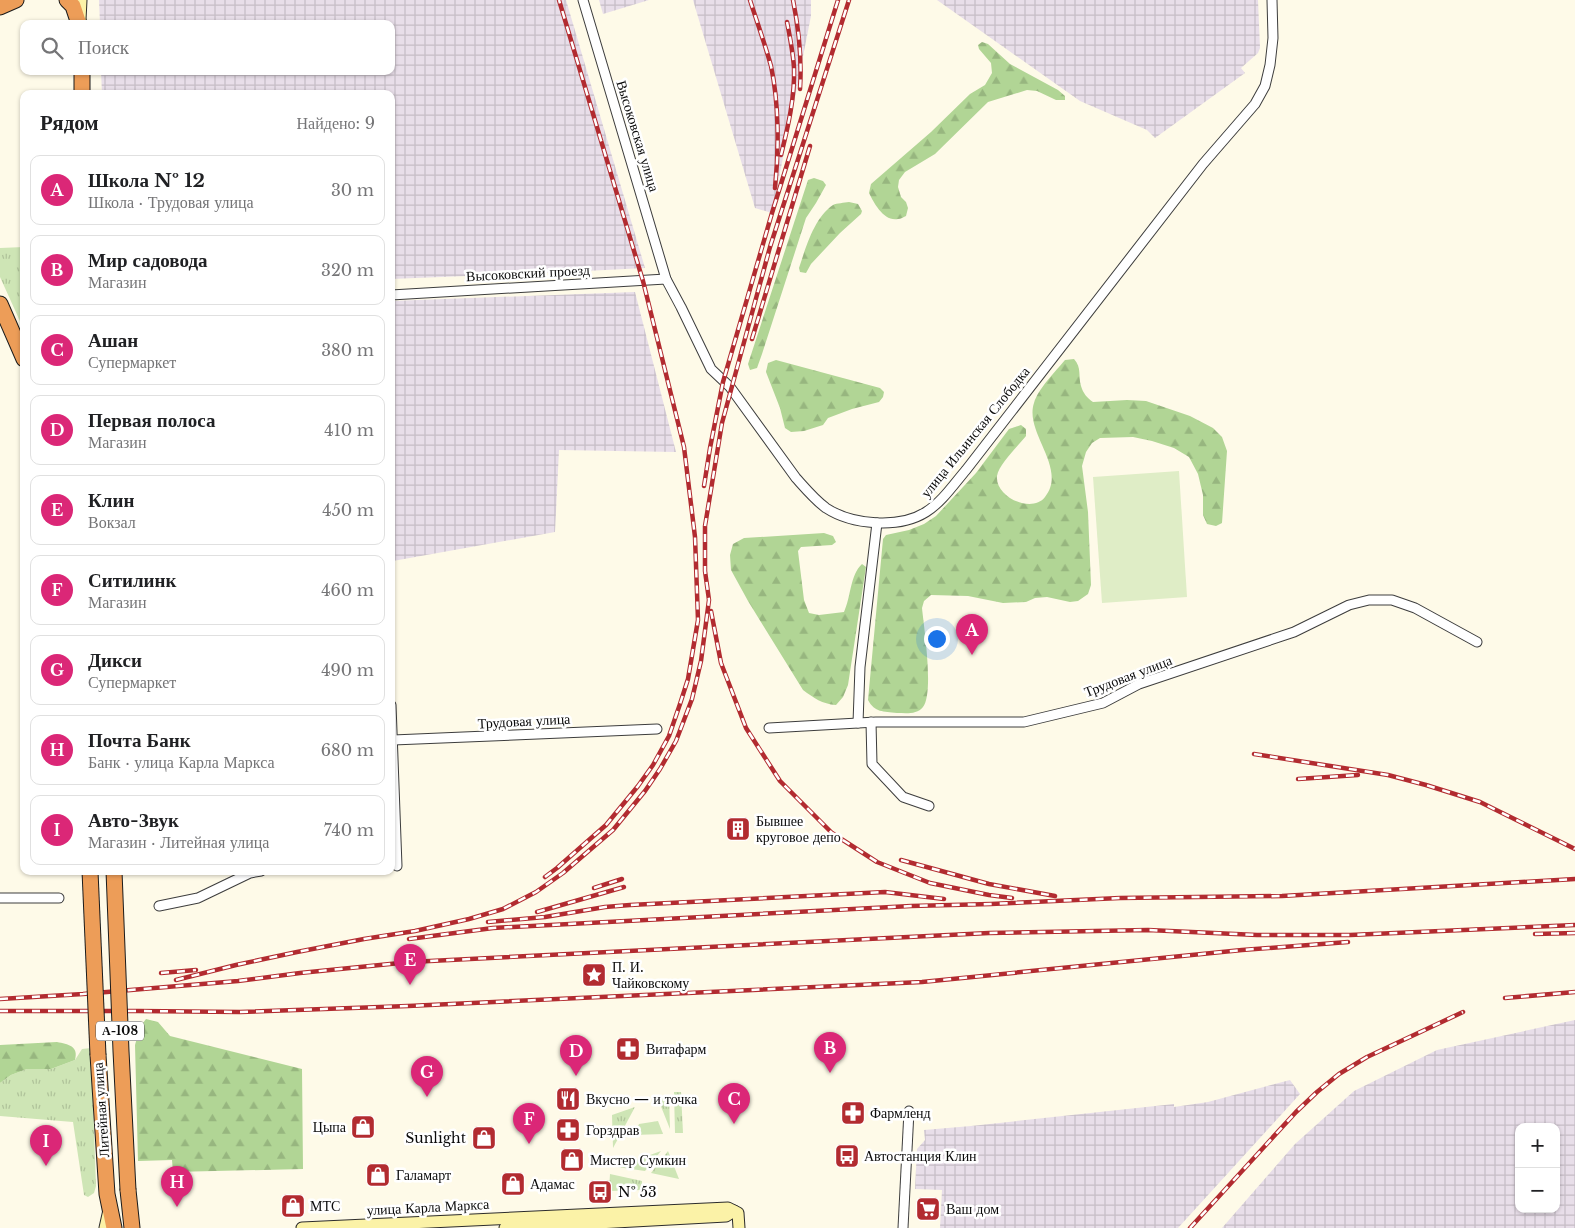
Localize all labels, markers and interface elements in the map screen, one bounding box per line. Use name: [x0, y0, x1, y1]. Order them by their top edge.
search box: [20, 20, 395, 75]
icon: search: [38, 34, 66, 62]
text: Поиск: [78, 36, 129, 59]
street label: Высоковская улица: [612, 78, 664, 195]
text: Рядом: [40, 110, 99, 136]
text: Найдено: 9: [297, 113, 375, 133]
text: Школа № 12: [88, 169, 205, 192]
text: A: [51, 180, 63, 200]
text: 30 m: [331, 180, 374, 200]
text: Школа · Трудовая улица: [88, 192, 254, 212]
text: Мир садовода: [88, 249, 208, 272]
text: B: [51, 260, 63, 280]
text: 320 m: [321, 260, 374, 280]
street label: Высоковский проезд: [466, 261, 590, 285]
text: Магазин: [88, 272, 146, 292]
text: Ашан: [88, 329, 138, 352]
text: C: [50, 340, 64, 360]
text: 380 m: [321, 340, 374, 360]
text: Супермаркет: [88, 352, 176, 372]
street label: улица Ильинская Слободка: [917, 362, 1034, 501]
text: Первая полоса: [88, 409, 215, 432]
text: D: [50, 420, 64, 440]
text: 410 m: [324, 420, 374, 440]
text: Магазин: [88, 432, 146, 452]
text: Клин: [88, 489, 134, 512]
text: E: [51, 500, 63, 520]
text: 450 m: [322, 500, 374, 520]
text: Вокзал: [88, 512, 136, 532]
text: Ситилинк: [88, 569, 176, 592]
text: F: [51, 580, 63, 600]
text: 460 m: [321, 580, 374, 600]
text: Магазин: [88, 592, 146, 612]
pin: A: [956, 614, 988, 655]
your location: [924, 626, 950, 652]
text: Дикси: [88, 649, 142, 672]
street label: Трудовая улица: [1081, 651, 1175, 701]
text: G: [50, 660, 64, 680]
text: 490 m: [321, 660, 374, 680]
text: Супермаркет: [88, 672, 176, 692]
street label: Трудовая улица: [477, 710, 572, 732]
text: Почта Банк: [88, 729, 191, 752]
text: H: [49, 740, 65, 760]
text: 680 m: [321, 740, 374, 760]
text: Банк · улица Карла Маркса: [88, 752, 275, 772]
text: Авто-Звук: [88, 809, 179, 832]
place label: Бывшее круговое депо: [756, 812, 841, 846]
building icon: Бывшее круговое депо: [725, 816, 751, 842]
text: I: [54, 820, 60, 840]
text: 740 m: [324, 820, 374, 840]
text: Магазин · Литейная улица: [88, 832, 269, 852]
pin: E: [394, 944, 426, 985]
place label: П. И. Чайковскому: [612, 958, 689, 992]
place icon: П. И. Чайковскому: [581, 962, 607, 988]
road number: А-108: [96, 1021, 144, 1040]
pin: B: [814, 1032, 846, 1073]
pin: D: [560, 1035, 592, 1076]
pharmacy icon: Витафарм: [615, 1036, 641, 1062]
place label: Витафарм: [646, 1040, 706, 1058]
pin: G: [411, 1056, 443, 1097]
street label: Литейная улица: [89, 1061, 113, 1158]
pin: C: [718, 1083, 750, 1124]
restaurant icon: Вкусно — и точка: [555, 1086, 581, 1112]
place label: Вкусно — и точка: [586, 1090, 698, 1108]
pharmacy icon: Фармленд: [840, 1100, 866, 1126]
pin: F: [513, 1103, 545, 1144]
place label: Фармленд: [870, 1104, 931, 1122]
shop icon: Цыпа: [350, 1114, 376, 1140]
pharmacy icon: Горздрав: [555, 1117, 581, 1143]
place label: Цыпа: [313, 1118, 347, 1136]
place label: Горздрав: [586, 1121, 640, 1139]
map controls: [1515, 1123, 1560, 1213]
button: +: [1515, 1123, 1560, 1168]
pin: I: [30, 1125, 62, 1166]
shop icon: Sunlight: [471, 1125, 497, 1151]
place label: Sunlight: [405, 1129, 467, 1147]
bus stop icon: Автостанция Клин: [834, 1143, 860, 1169]
shop icon: Мистер Сумкин: [559, 1147, 585, 1173]
place label: Автостанция Клин: [864, 1147, 977, 1165]
place label: Мистер Сумкин: [590, 1151, 686, 1169]
shop icon: Галамарт: [365, 1162, 391, 1188]
pin: H: [161, 1166, 193, 1207]
place label: Галамарт: [396, 1166, 451, 1184]
button: −: [1515, 1168, 1560, 1213]
shop icon: Адамас: [500, 1171, 526, 1197]
place label: Адамас: [530, 1175, 575, 1193]
bus stop icon: № 53: [587, 1179, 613, 1205]
place label: № 53: [618, 1183, 657, 1201]
shop icon: МТС: [280, 1193, 306, 1219]
street label: улица Карла Маркса: [366, 1195, 491, 1219]
supermarket icon: Ваш дом: [915, 1196, 941, 1222]
place label: МТС: [310, 1197, 340, 1215]
place label: Ваш дом: [946, 1200, 999, 1218]

